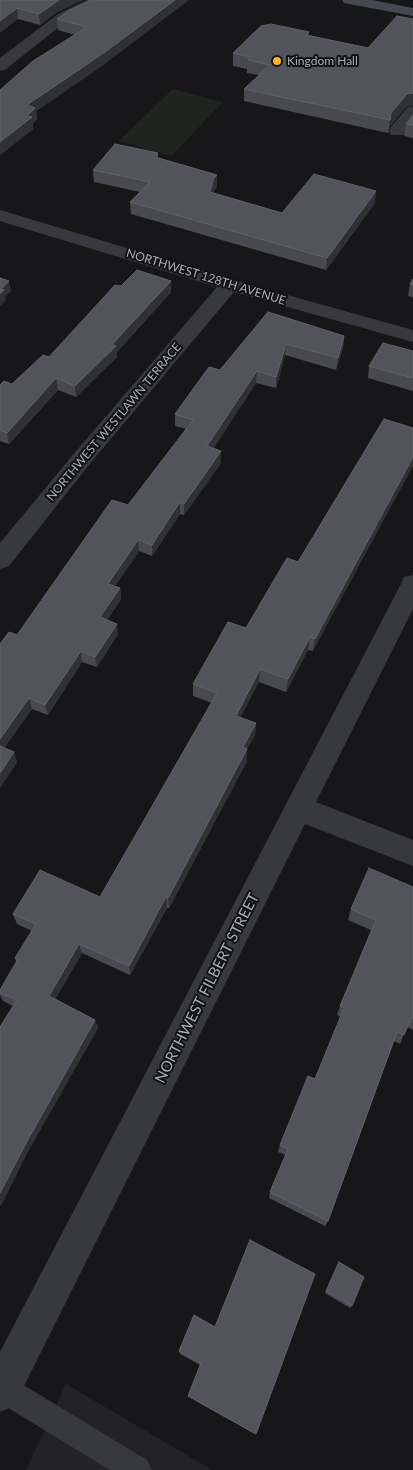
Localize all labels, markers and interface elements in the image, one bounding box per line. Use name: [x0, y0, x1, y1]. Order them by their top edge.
place label: Kingdom Hall: [287, 54, 358, 68]
marker: Kingdom Hall: [271, 55, 283, 67]
street label: NORTHWEST 128TH AVENUE: [125, 246, 287, 308]
street label: NORTHWEST WESTLAWN TERRACE: [44, 340, 184, 504]
street label: NORTHWEST FILBERT STREET: [151, 890, 263, 1086]

